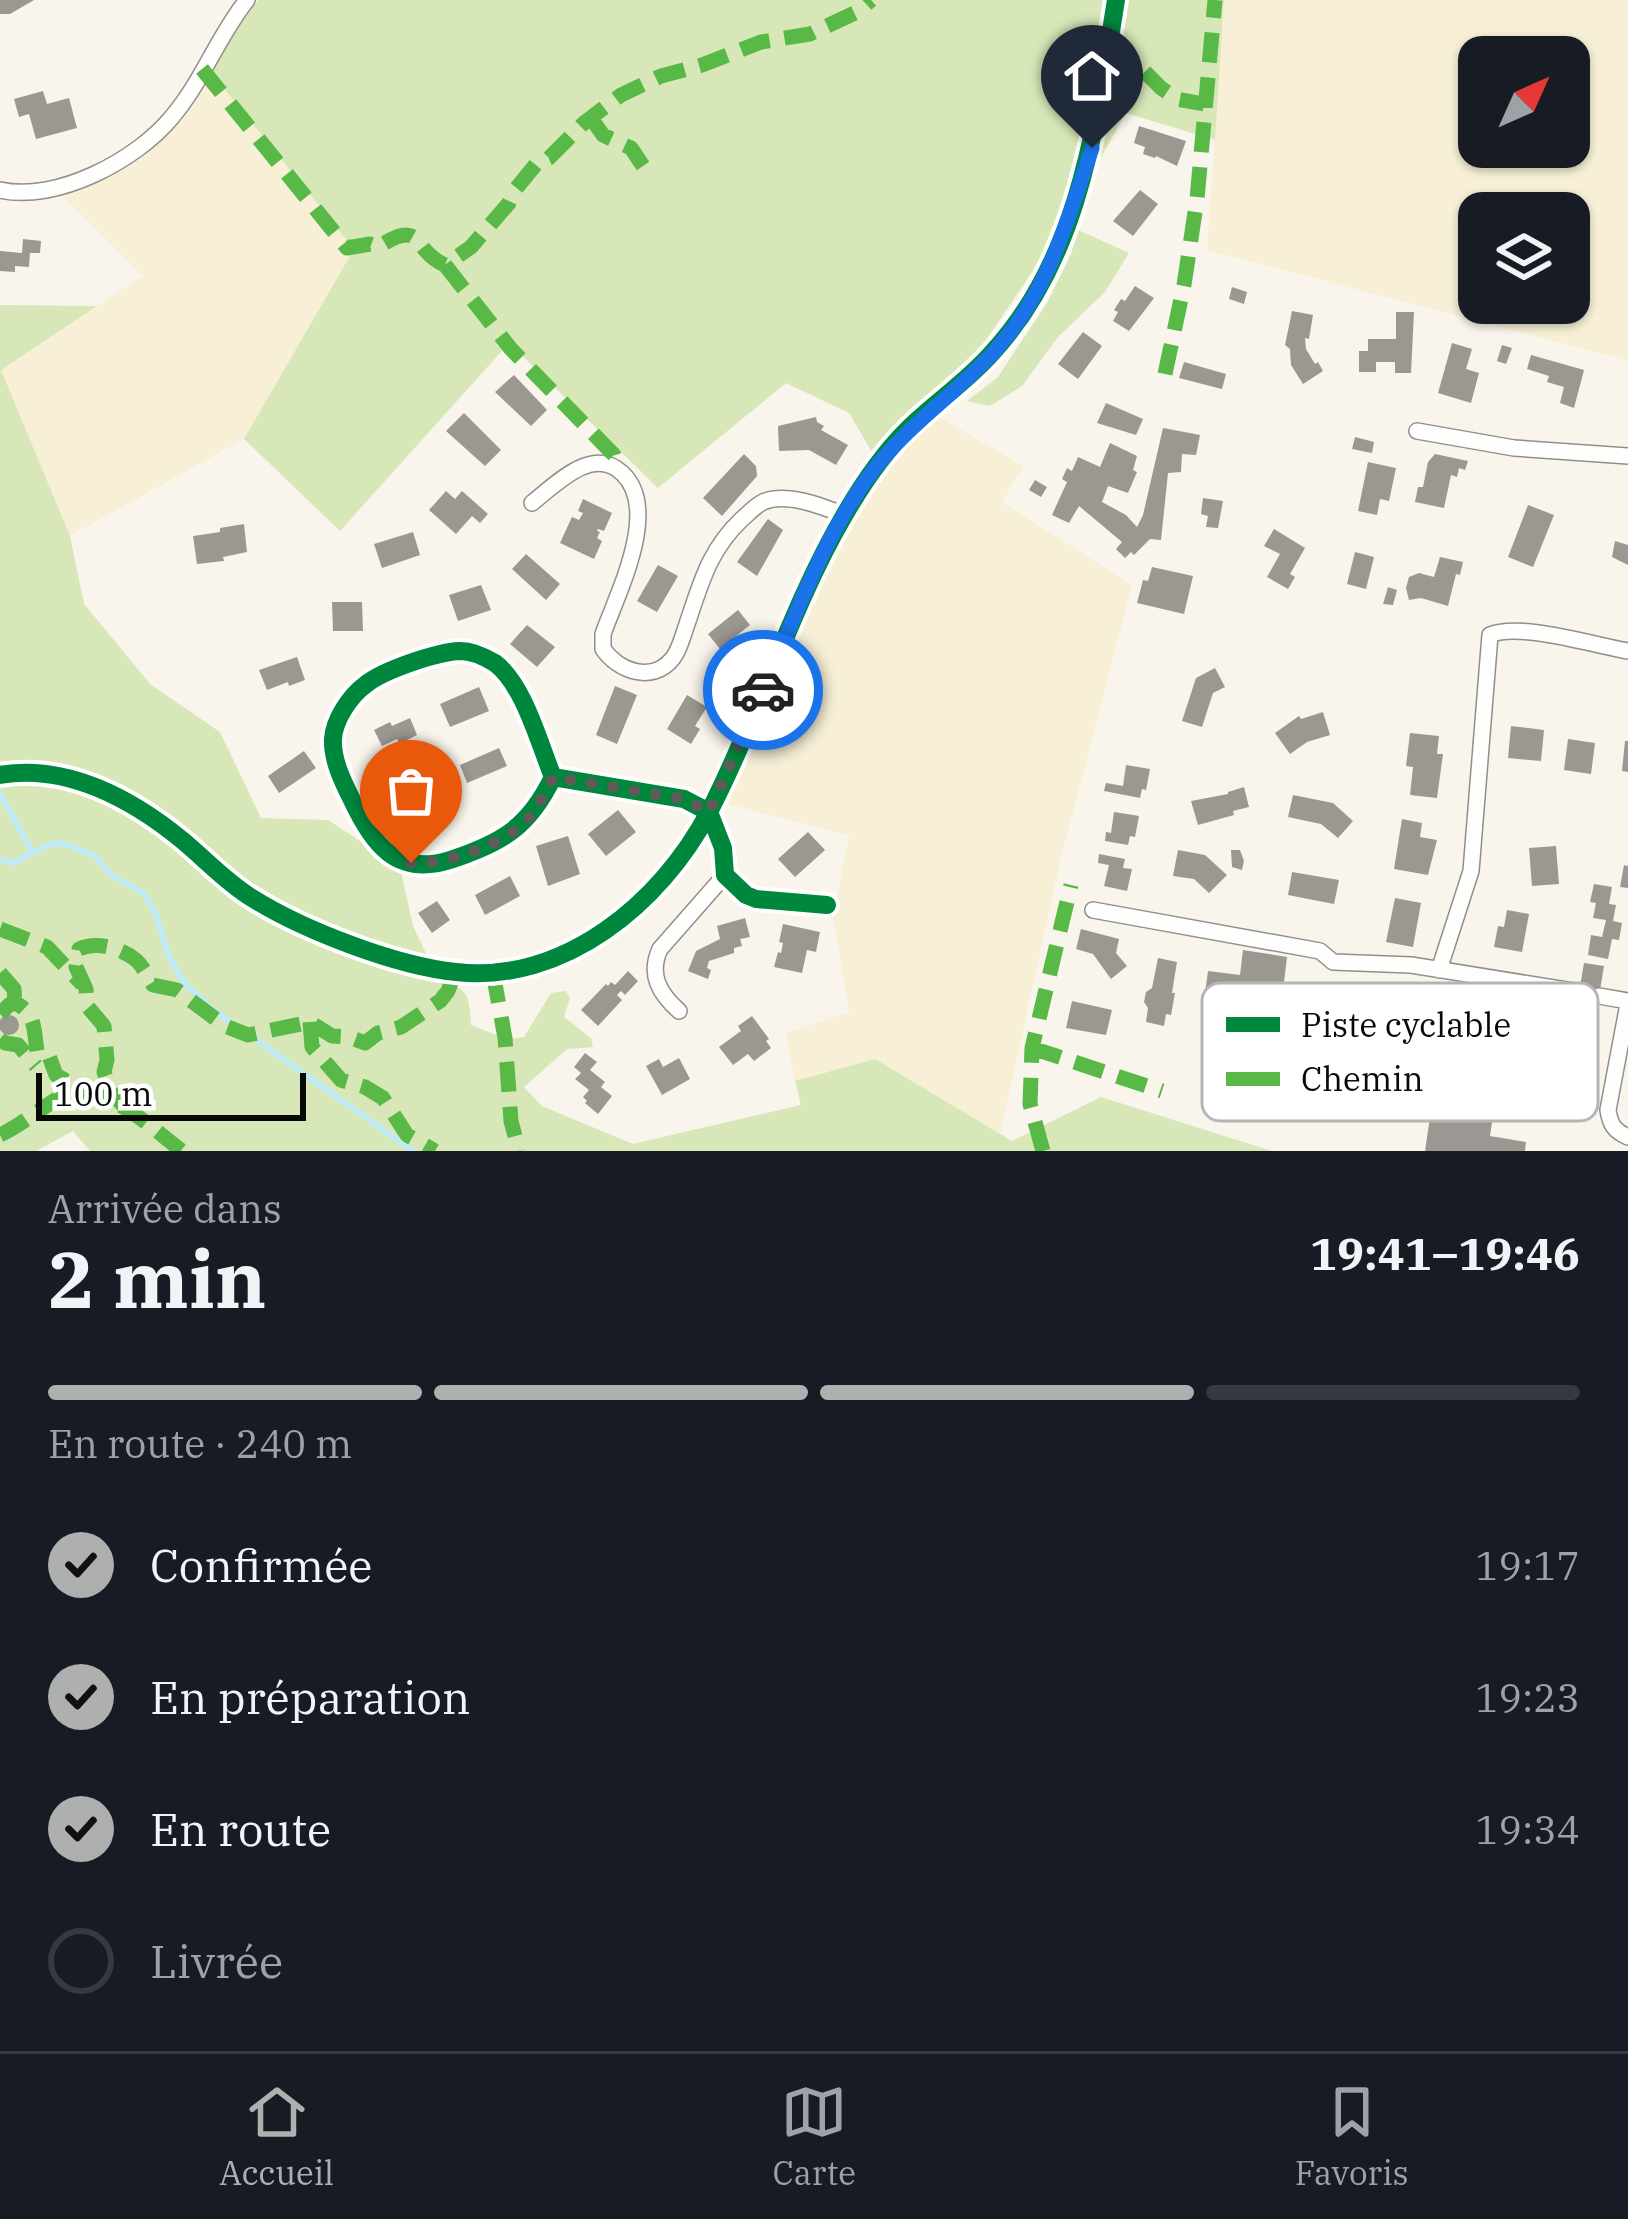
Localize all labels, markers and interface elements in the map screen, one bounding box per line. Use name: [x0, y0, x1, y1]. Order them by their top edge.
pin: [1041, 25, 1143, 148]
north arrow: [1458, 36, 1590, 168]
map controls: [1458, 36, 1590, 324]
icon: home: [1059, 43, 1125, 109]
button: layers: [1458, 192, 1590, 324]
courier: [703, 630, 823, 750]
icon: car: [730, 657, 796, 723]
pin: [360, 740, 462, 863]
icon: bag: [378, 758, 444, 824]
legend: [1202, 983, 1598, 1121]
text: Piste cyclable: [1301, 1003, 1511, 1046]
text: Chemin: [1301, 1057, 1424, 1100]
scale bar: [36, 1067, 306, 1120]
text: 100 m: [54, 1072, 153, 1115]
text: Arrivée dans: [48, 1183, 282, 1234]
text: 19:41–19:46: [1310, 1224, 1580, 1282]
text: 2 min: [48, 1228, 266, 1329]
text: En route · 240 m: [48, 1418, 352, 1469]
icon: check: [48, 1532, 114, 1598]
text: Confirmée: [150, 1536, 372, 1594]
text: 19:17: [1475, 1540, 1580, 1591]
icon: check: [48, 1664, 114, 1730]
text: En préparation: [150, 1668, 471, 1726]
text: 19:23: [1475, 1672, 1580, 1723]
icon: check: [48, 1796, 114, 1862]
text: En route: [150, 1800, 331, 1858]
text: 19:34: [1475, 1804, 1580, 1855]
text: Livrée: [150, 1932, 283, 1990]
tab: Accueil: [219, 2079, 334, 2194]
tab: Carte: [773, 2079, 856, 2194]
tab: Favoris: [1295, 2079, 1409, 2194]

